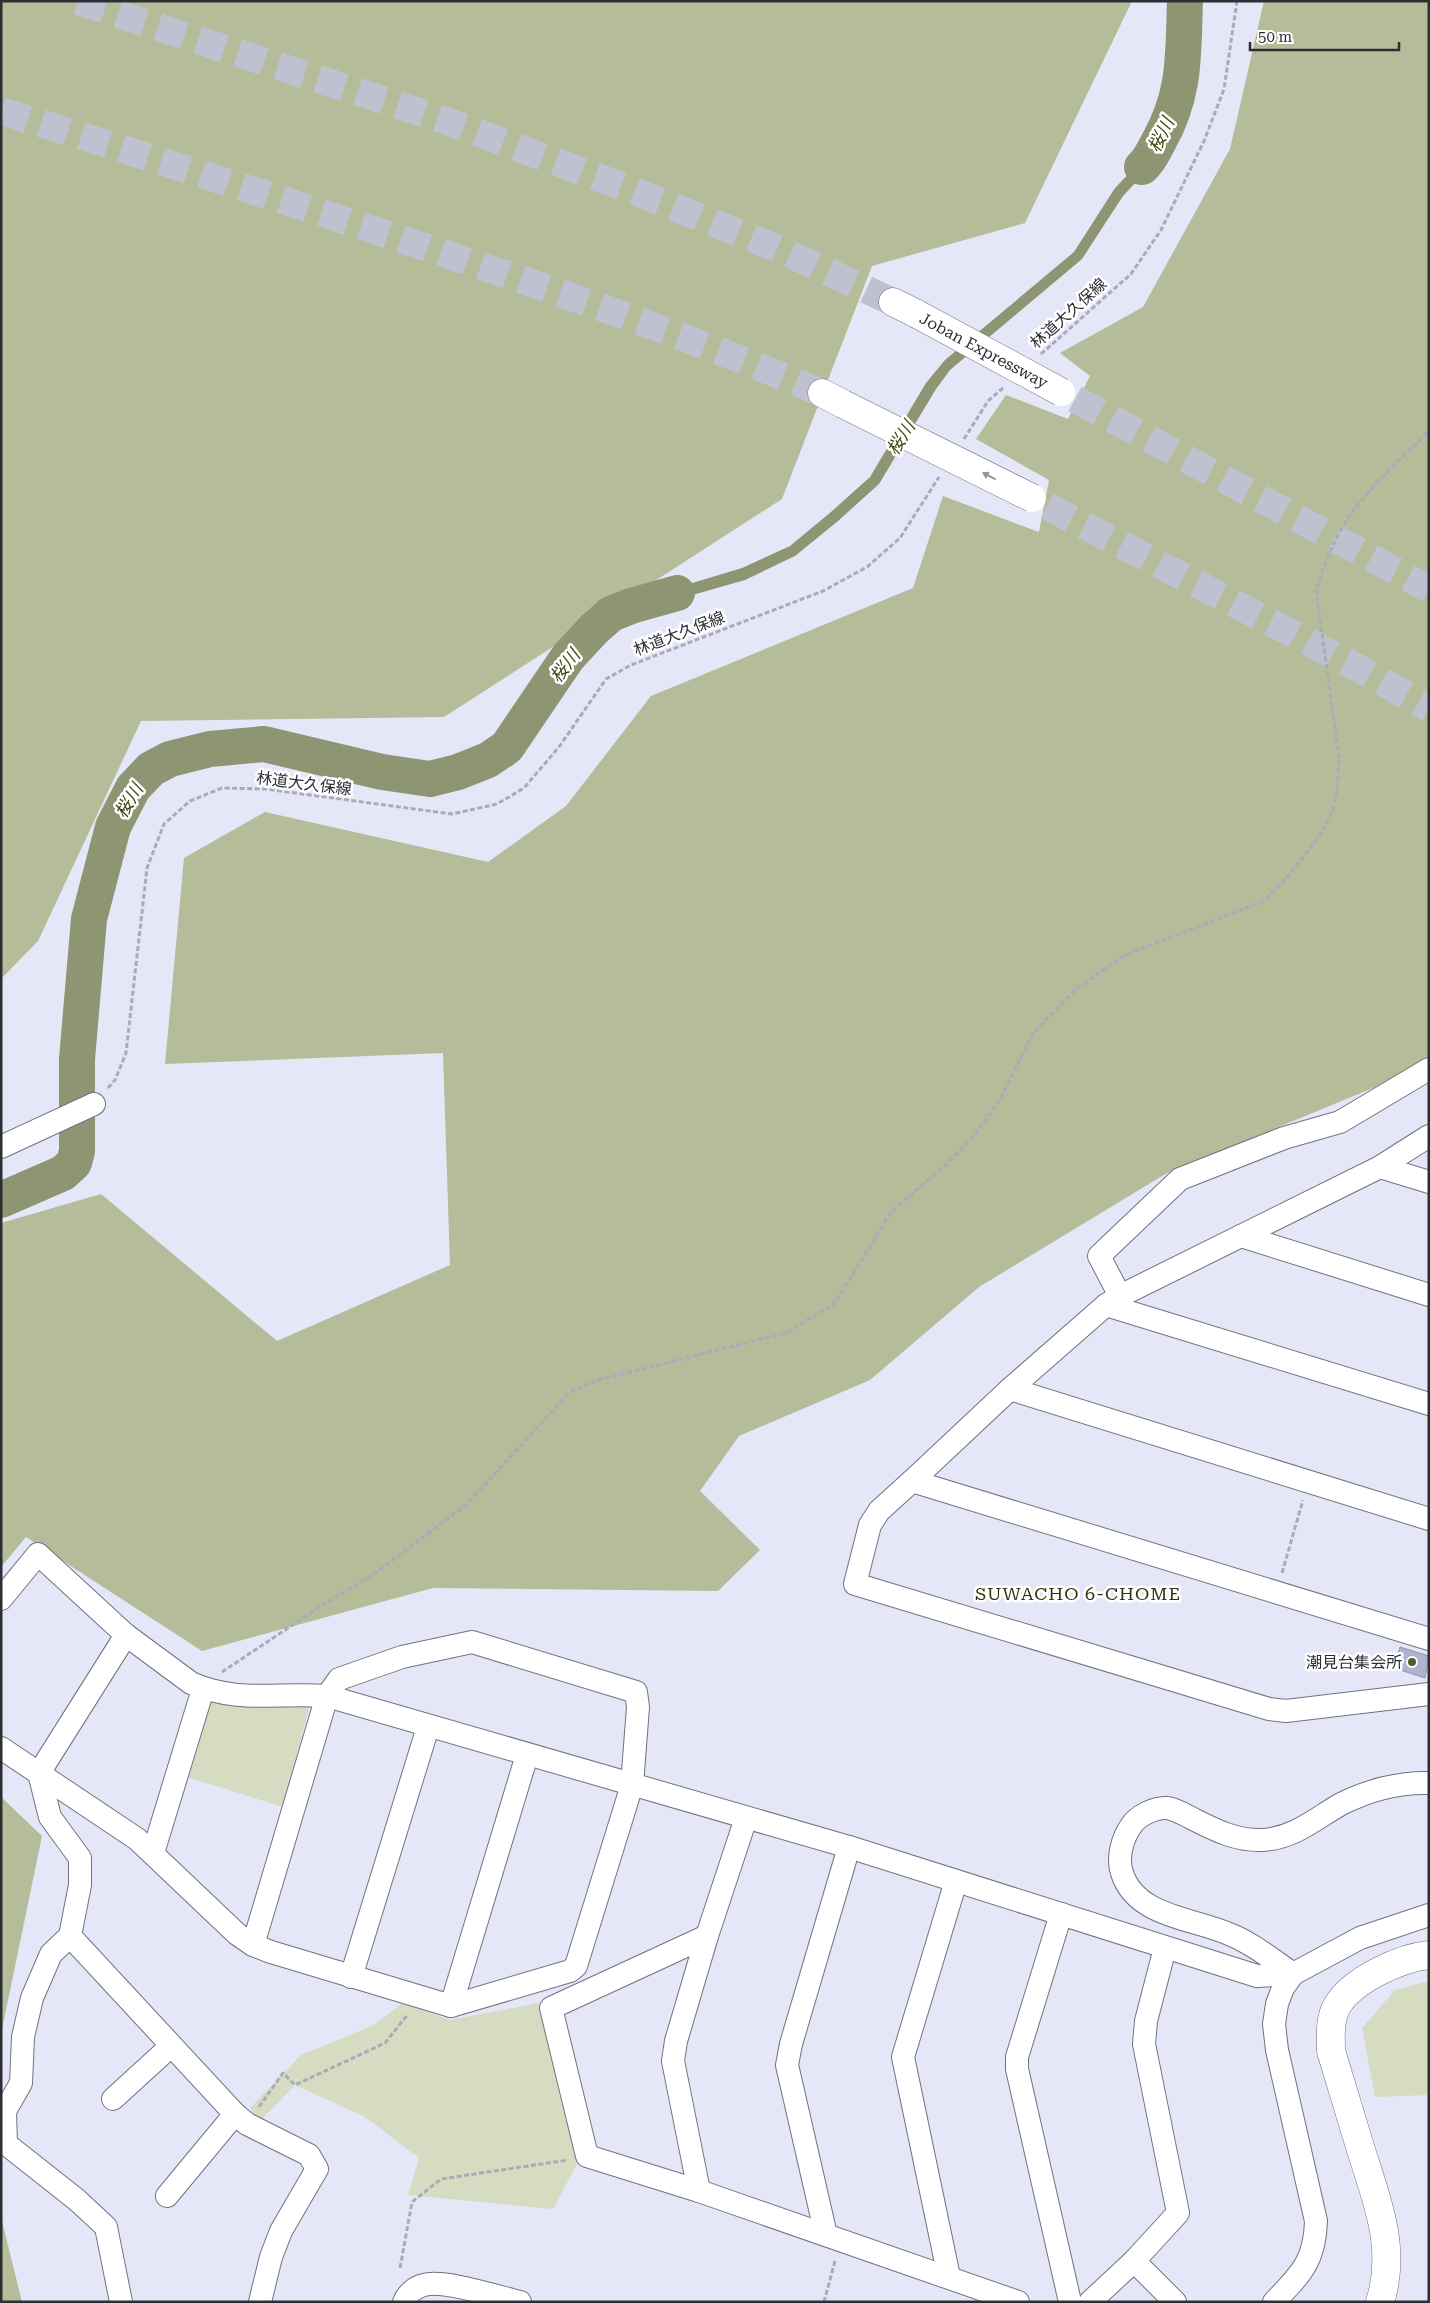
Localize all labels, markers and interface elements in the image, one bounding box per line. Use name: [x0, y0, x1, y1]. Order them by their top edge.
scale bar: [1250, 20, 1399, 52]
text: 50 m: [1258, 28, 1293, 46]
water label: 桜川: [1143, 112, 1179, 156]
street label: 林道大久保線: [1026, 274, 1110, 353]
street label: Joban Expressway: [916, 309, 1052, 393]
water label: 桜川: [882, 415, 920, 459]
one-way arrow: [982, 472, 996, 480]
street label: 林道大久保線: [631, 607, 727, 660]
water label: 桜川: [545, 643, 585, 686]
street label: 林道大久保線: [255, 768, 353, 799]
water label: 桜川: [110, 778, 148, 822]
district label: SUWACHO 6-CHOME: [975, 1583, 1181, 1604]
place label: 潮見台集会所: [1306, 1653, 1402, 1672]
marker: 潮見台集会所: [1406, 1656, 1418, 1668]

